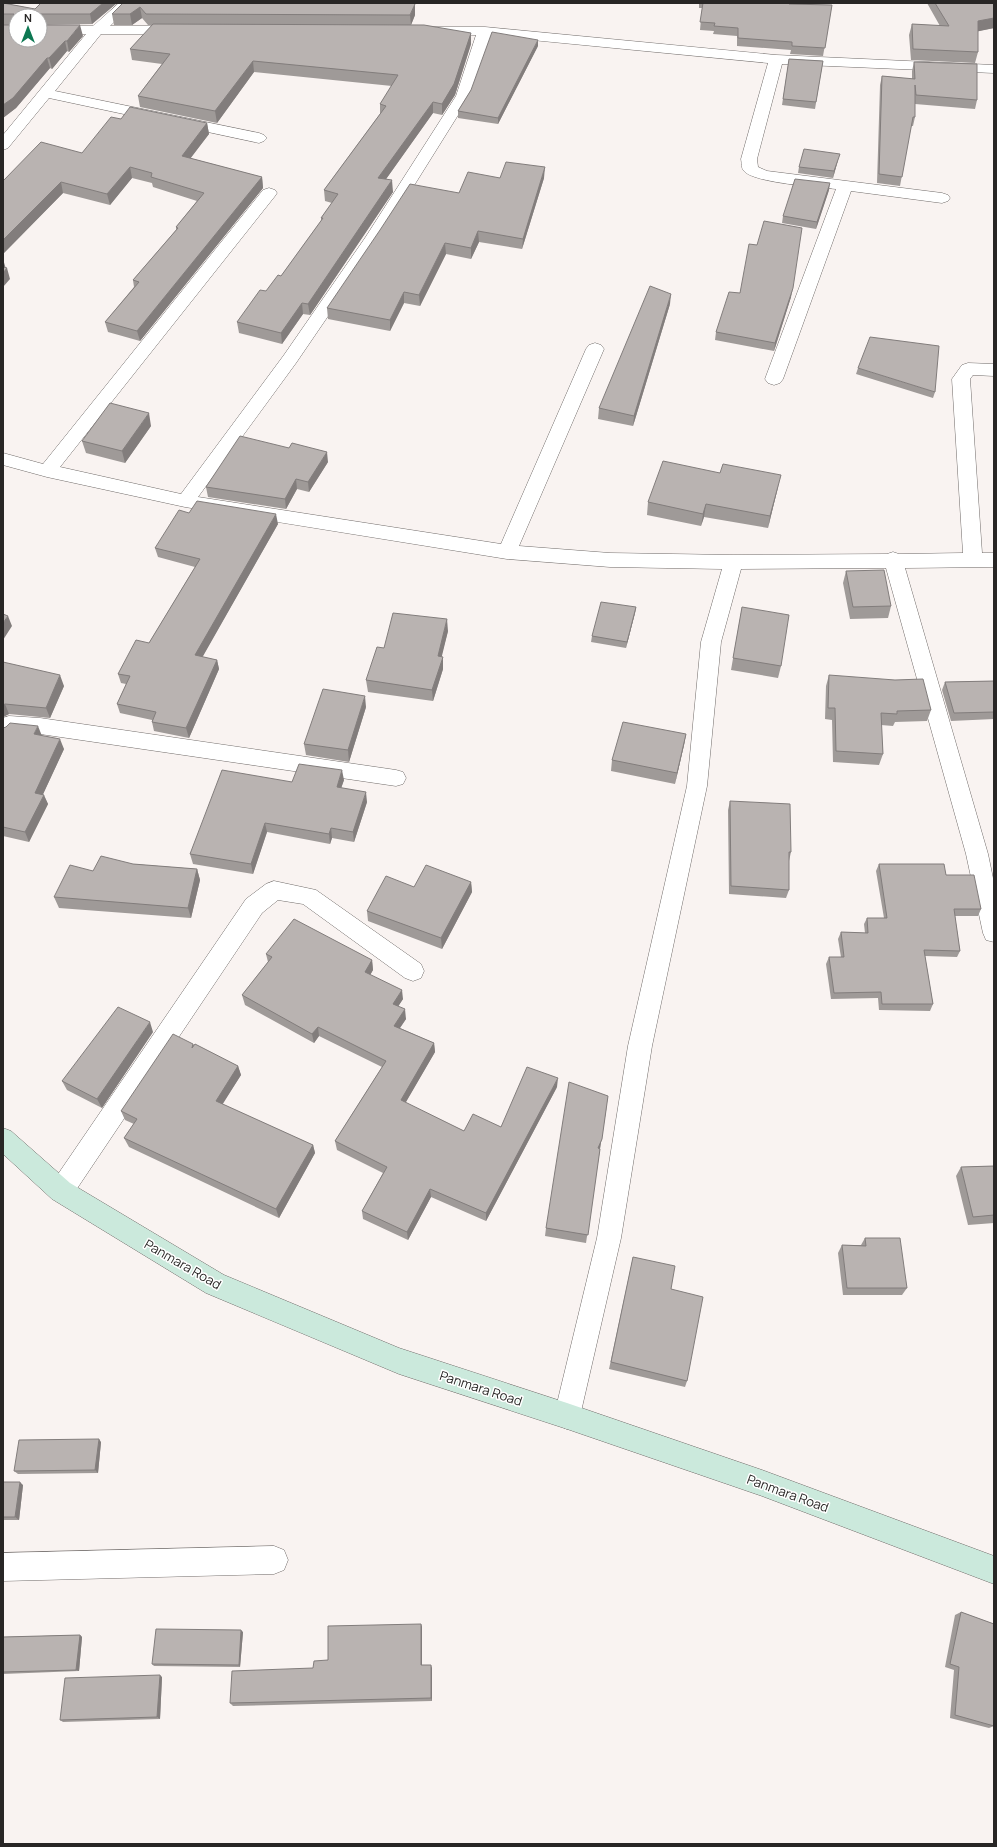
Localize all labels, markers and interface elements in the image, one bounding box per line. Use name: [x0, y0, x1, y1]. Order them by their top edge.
north arrow: [8, 8, 48, 48]
text: N: [24, 10, 32, 25]
street label: Panmara Road: [141, 1235, 225, 1293]
street label: Panmara Road: [437, 1366, 525, 1410]
street label: Panmara Road: [745, 1470, 831, 1516]

